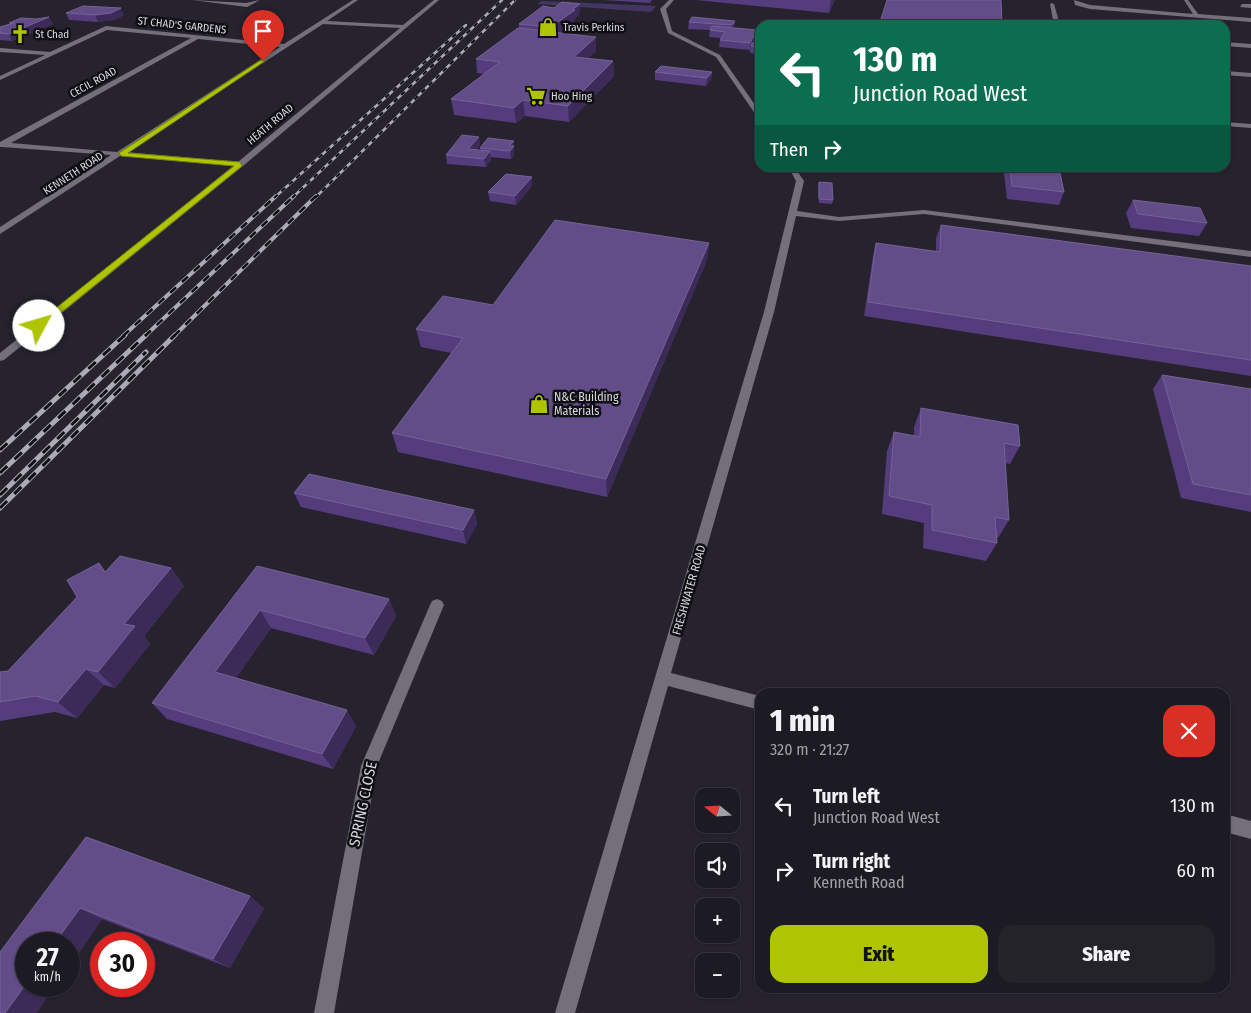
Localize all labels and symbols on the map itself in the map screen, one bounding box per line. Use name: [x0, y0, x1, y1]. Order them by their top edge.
pin: [242, 10, 284, 61]
street label: ST CHAD'S GARDENS: [137, 14, 228, 37]
shop icon: Travis Perkins: [537, 16, 559, 38]
place label: Travis Perkins: [563, 21, 625, 34]
church icon: St Chad: [9, 23, 31, 45]
place label: St Chad: [35, 28, 69, 41]
street label: CECIL ROAD: [68, 64, 119, 101]
supermarket icon: Hoo Hing: [525, 85, 547, 107]
place label: Hoo Hing: [551, 90, 593, 103]
street label: HEATH ROAD: [245, 101, 296, 147]
street label: KENNETH ROAD: [41, 149, 106, 198]
position arrow: [12.0, 299, 64.0, 351]
place label: N&C Building Materials: [554, 390, 619, 418]
shop icon: N&C Building Materials: [528, 393, 550, 415]
street label: FRESHWATER ROAD: [669, 543, 709, 637]
street label: SPRING CLOSE: [345, 760, 381, 848]
north arrow: [695, 788, 740, 832]
speed limit sign: 30: [90, 932, 155, 997]

